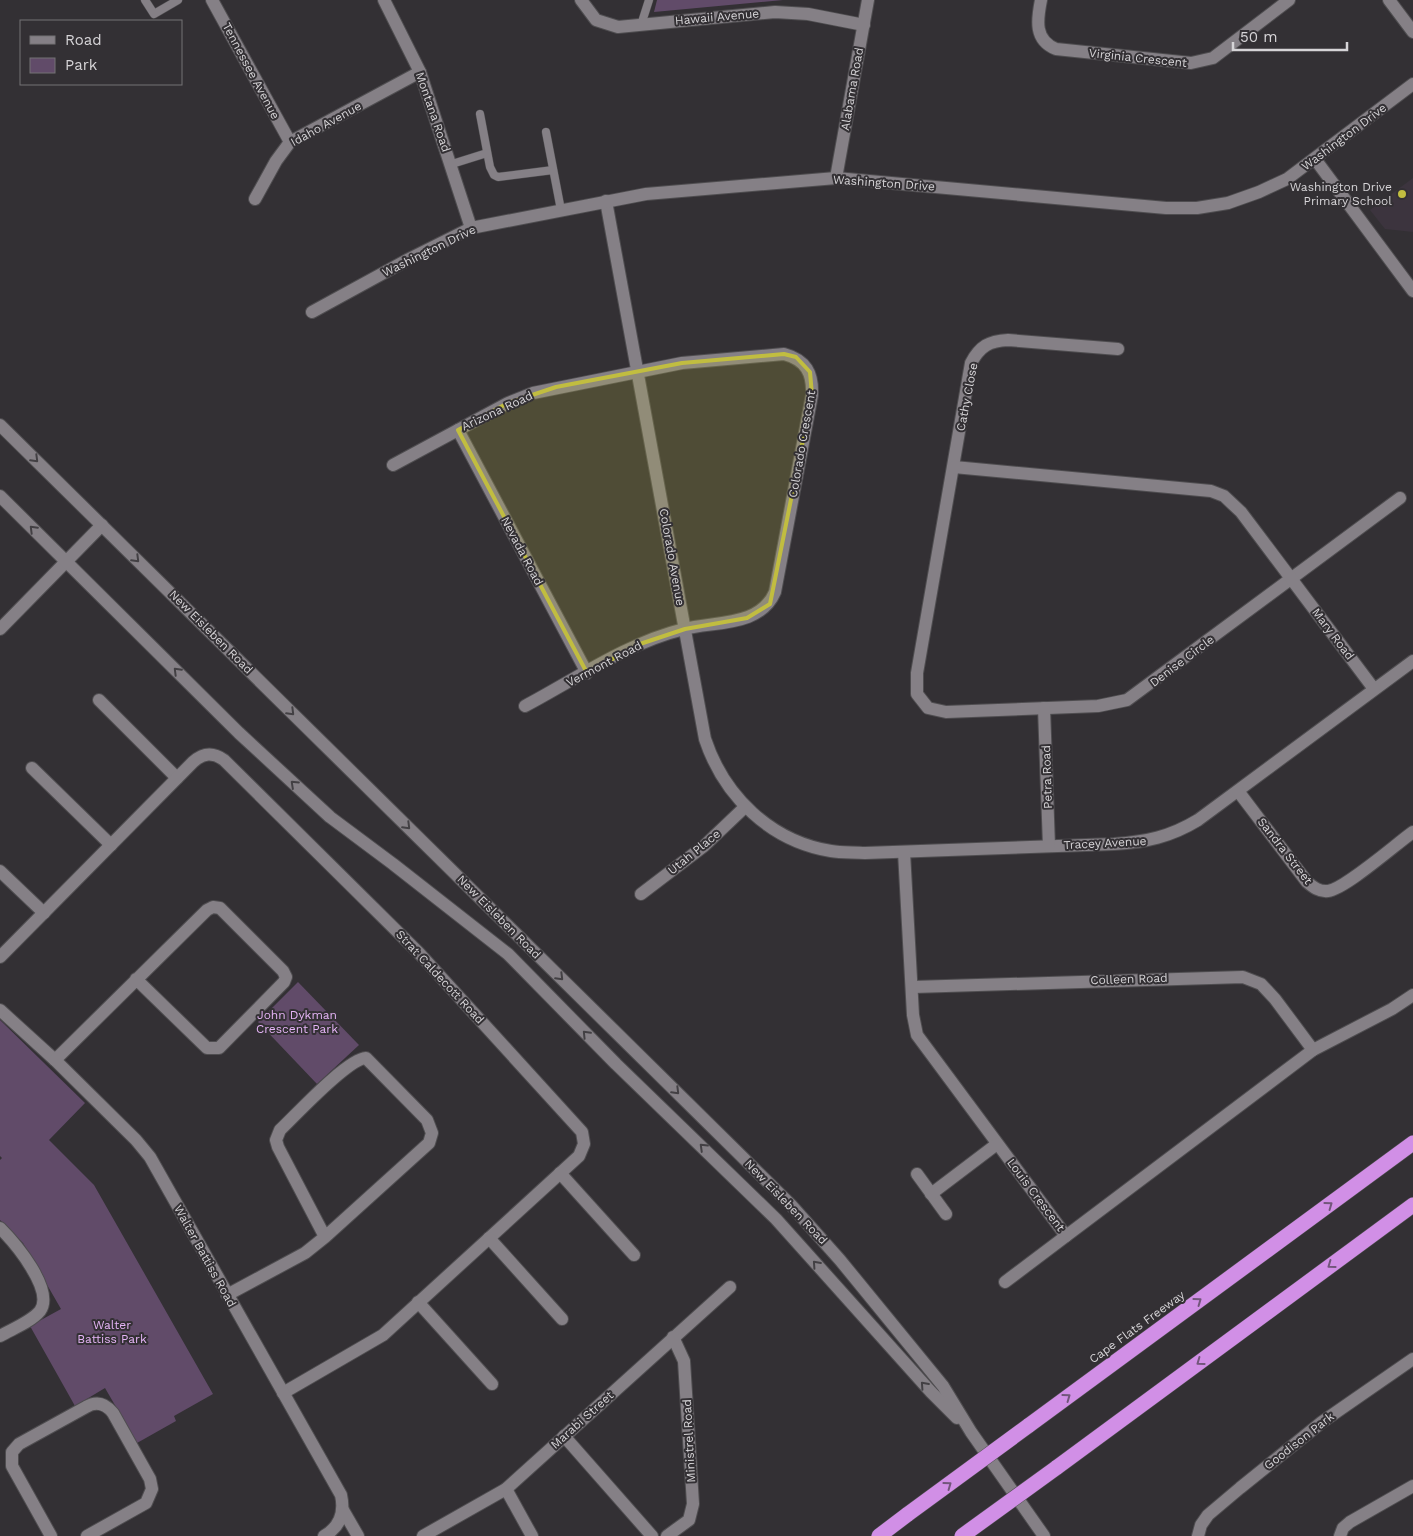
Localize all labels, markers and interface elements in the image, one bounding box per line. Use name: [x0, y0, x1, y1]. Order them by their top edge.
street label: Hawaii Avenue: [674, 6, 760, 28]
legend: [20, 20, 182, 85]
street label: Tennessee Avenue: [220, 20, 282, 122]
scale bar: [1233, 20, 1347, 52]
text: 50 m: [1240, 28, 1277, 46]
text: Road: [65, 31, 102, 49]
street label: Alabama Road: [838, 46, 866, 132]
street label: Virginia Crescent: [1088, 46, 1188, 70]
text: Park: [65, 56, 98, 74]
street label: Montana Road: [413, 70, 453, 154]
street label: Idaho Avenue: [288, 99, 364, 149]
street label: Washington Drive: [1299, 101, 1389, 173]
street label: Washington Drive: [833, 172, 936, 194]
place label: Washington Drive Primary School: [1290, 180, 1392, 208]
marker: Washington Drive Primary School: [1396, 188, 1408, 200]
street label: Washington Drive: [380, 222, 478, 280]
street label: Cathy Close: [954, 362, 981, 432]
street label: Arizona Road: [459, 388, 535, 434]
street label: Colorado Crescent: [786, 389, 818, 499]
one-way arrow: [29, 453, 38, 462]
street label: Colorado Avenue: [657, 507, 687, 607]
street label: Nevada Road: [498, 514, 546, 588]
one-way arrow: [30, 526, 39, 535]
one-way arrow: [131, 553, 140, 562]
street label: New Eisleben Road: [166, 587, 256, 677]
street label: Mary Road: [1309, 605, 1357, 663]
street label: Denise Circle: [1147, 632, 1217, 690]
street label: Vermont Road: [564, 638, 644, 690]
one-way arrow: [174, 668, 183, 677]
one-way arrow: [286, 706, 295, 715]
street label: Petra Road: [1039, 745, 1055, 809]
one-way arrow: [291, 781, 300, 790]
street label: Sandra Street: [1255, 815, 1315, 887]
one-way arrow: [401, 820, 410, 829]
street label: Utah Place: [665, 827, 723, 877]
street label: Tracey Avenue: [1063, 834, 1147, 852]
street label: New Eisleben Road: [454, 872, 544, 962]
street label: Strat Caldecott Road: [393, 927, 487, 1027]
one-way arrow: [554, 971, 563, 980]
street label: Colleen Road: [1090, 971, 1168, 987]
park label: John Dykman Crescent Park: [256, 1008, 338, 1036]
one-way arrow: [583, 1031, 592, 1040]
one-way arrow: [670, 1085, 679, 1094]
one-way arrow: [700, 1144, 709, 1153]
street label: Louis Crescent: [1004, 1156, 1068, 1234]
street label: New Eisleben Road: [742, 1157, 830, 1247]
street label: Walter Battiss Road: [171, 1202, 239, 1310]
one-way arrow: [1323, 1202, 1333, 1211]
one-way arrow: [813, 1260, 822, 1269]
one-way arrow: [1328, 1260, 1337, 1268]
street label: Cape Flats Freeway: [1087, 1287, 1188, 1366]
one-way arrow: [1192, 1298, 1202, 1307]
park label: Walter Battiss Park: [77, 1318, 147, 1346]
one-way arrow: [1197, 1355, 1206, 1365]
one-way arrow: [921, 1381, 930, 1390]
street label: Marabi Street: [548, 1388, 616, 1452]
one-way arrow: [1061, 1394, 1071, 1403]
street label: Ministrel Road: [680, 1399, 698, 1483]
street label: Goodison Park: [1261, 1409, 1337, 1473]
one-way arrow: [942, 1483, 951, 1491]

